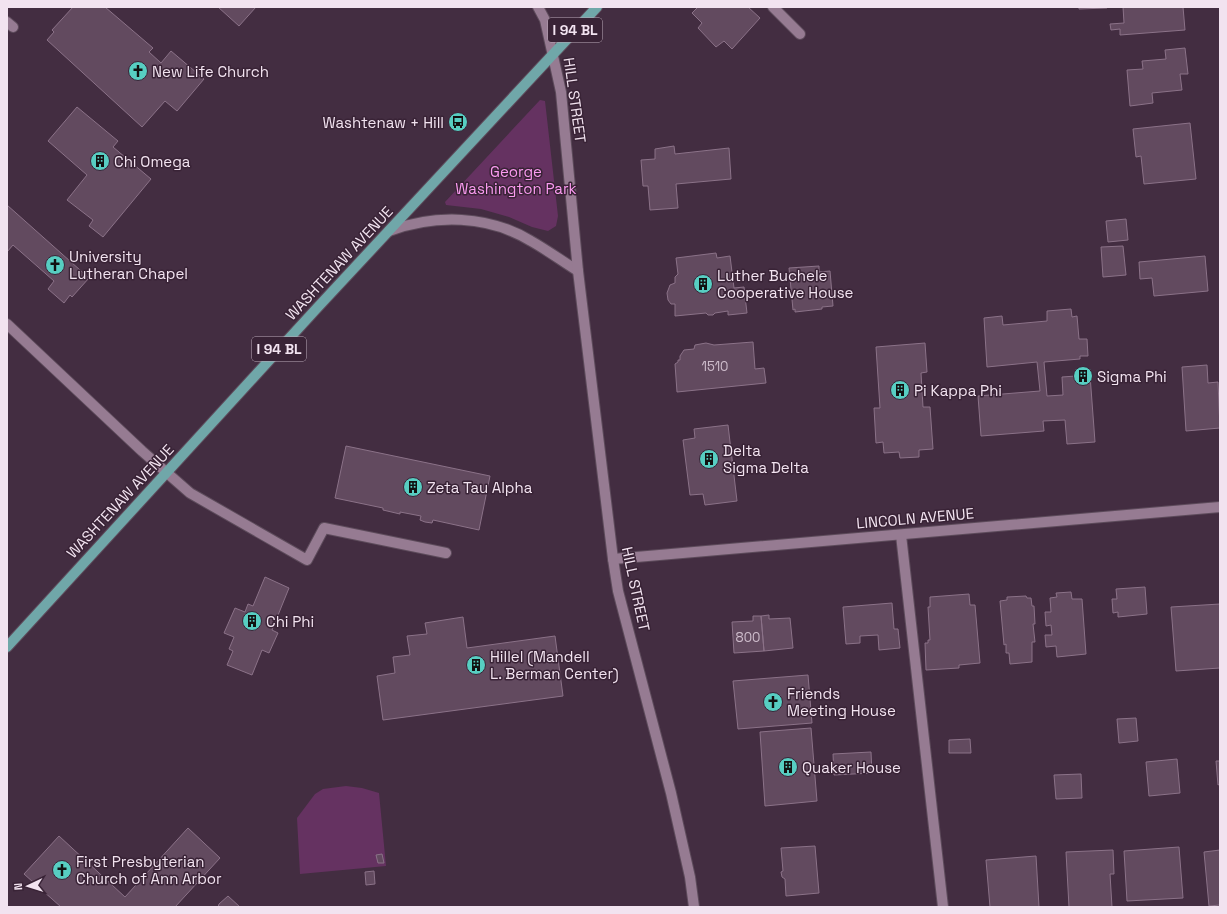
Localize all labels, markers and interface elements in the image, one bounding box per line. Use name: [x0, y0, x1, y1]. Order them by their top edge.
road number: I 94 BL: [548, 18, 602, 42]
street label: HILL STREET: [560, 56, 590, 144]
church icon: New Life Church: [127, 60, 149, 82]
place label: New Life Church: [152, 62, 269, 81]
bus stop icon: Washtenaw + Hill: [447, 111, 469, 133]
place label: Washtenaw + Hill: [323, 113, 444, 132]
building icon: Chi Omega: [89, 150, 111, 172]
place label: Chi Omega: [114, 152, 191, 171]
park label: George Washington Park: [455, 162, 577, 198]
street label: WASHTENAW AVENUE: [281, 202, 397, 324]
place label: University Lutheran Chapel: [69, 247, 188, 283]
church icon: University Lutheran Chapel: [44, 254, 66, 276]
place label: Luther Buchele Cooperative House: [717, 266, 854, 302]
building icon: Luther Buchele Cooperative House: [692, 273, 714, 295]
road number: I 94 BL: [252, 337, 306, 361]
house number: 1510: [702, 358, 728, 375]
building icon: Sigma Phi: [1072, 365, 1094, 387]
place label: Sigma Phi: [1097, 367, 1167, 386]
building icon: Pi Kappa Phi: [889, 379, 911, 401]
place label: Pi Kappa Phi: [914, 381, 1002, 400]
street label: WASHTENAW AVENUE: [62, 440, 178, 562]
place label: Delta Sigma Delta: [723, 441, 809, 477]
building icon: Delta Sigma Delta: [698, 448, 720, 470]
building icon: Zeta Tau Alpha: [402, 476, 424, 498]
place label: Zeta Tau Alpha: [427, 478, 533, 497]
street label: LINCOLN AVENUE: [855, 503, 975, 533]
street label: HILL STREET: [618, 545, 654, 633]
building icon: Chi Phi: [241, 610, 263, 632]
place label: Chi Phi: [266, 612, 314, 631]
house number: 800: [736, 629, 760, 646]
place label: Hillel (Mandell L. Berman Center): [490, 647, 619, 684]
building icon: Hillel (Mandell L. Berman Center): [465, 654, 487, 676]
place label: Friends Meeting House: [787, 684, 896, 720]
church icon: Friends Meeting House: [762, 691, 784, 713]
building icon: Quaker House: [777, 756, 799, 778]
place label: Quaker House: [802, 758, 901, 777]
place label: First Presbyterian Church of Ann Arbor: [76, 852, 222, 888]
church icon: First Presbyterian Church of Ann Arbor: [51, 859, 73, 881]
north arrow: [8, 866, 48, 906]
text: N: [11, 883, 25, 891]

